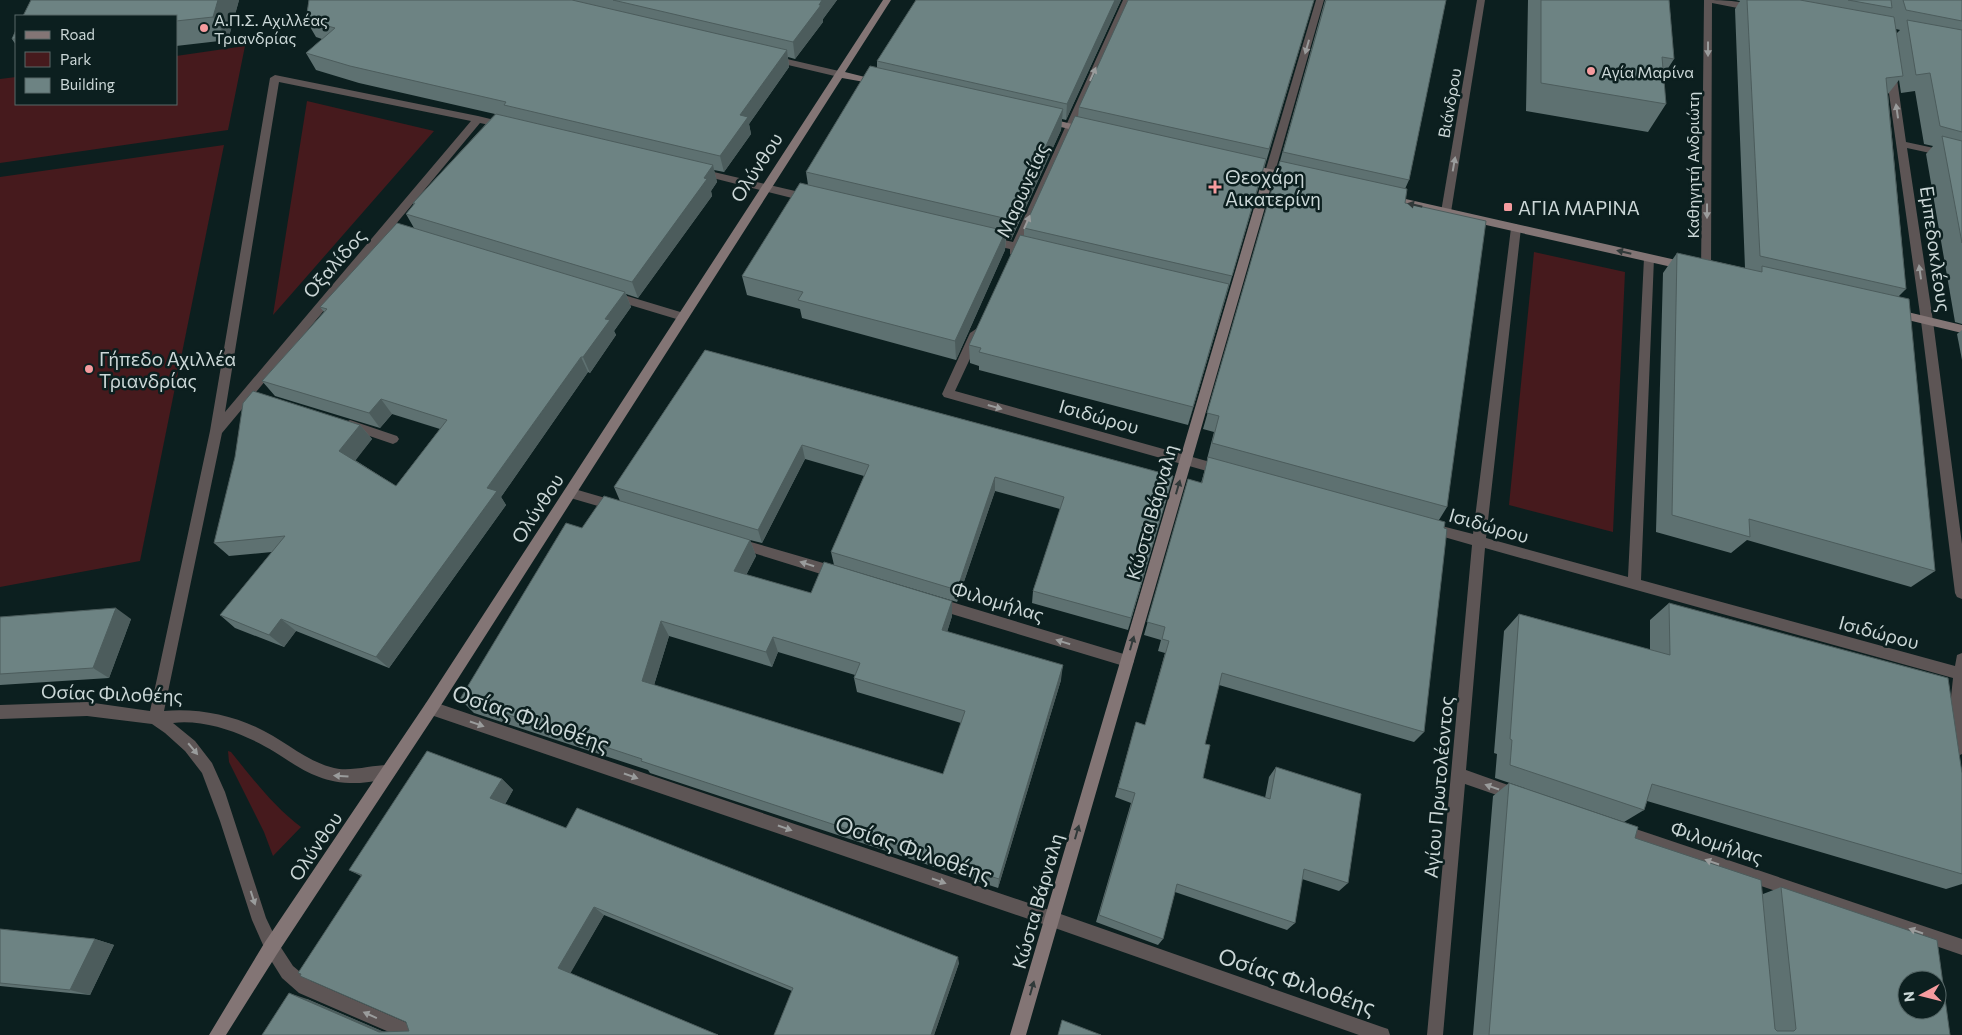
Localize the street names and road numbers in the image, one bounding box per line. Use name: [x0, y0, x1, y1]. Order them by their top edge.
street label: Βιάνδρου: [1434, 67, 1464, 139]
street label: Καθηγητή Ανδριώτη: [1683, 92, 1702, 238]
street label: Ολύνθου: [725, 128, 787, 206]
street label: Μαρωνείας: [991, 139, 1053, 241]
street label: Εμπεδοκλέους: [1916, 184, 1956, 314]
street label: Οξαλίδος: [298, 224, 370, 302]
street label: Ισιδώρου: [1056, 394, 1142, 438]
street label: Κώστα Βάρναλη: [1121, 442, 1181, 582]
street label: Ολύνθου: [506, 469, 568, 547]
street label: Ισιδώρου: [1446, 503, 1532, 547]
street label: Φιλομήλας: [949, 576, 1047, 626]
street label: Ισιδώρου: [1836, 610, 1922, 654]
street label: Οσίας Φιλοθέης: [449, 678, 613, 758]
street label: Οσίας Φιλοθέης: [41, 679, 183, 707]
street label: Αγίου Πρωτολέοντος: [1419, 695, 1457, 879]
street label: Ολύνθου: [284, 807, 346, 885]
street label: Οσίας Φιλοθέης: [832, 809, 996, 889]
street label: Φιλομήλας: [1668, 816, 1766, 868]
street label: Κώστα Βάρναλη: [1007, 831, 1067, 971]
street label: Οσίας Φιλοθέης: [1215, 941, 1379, 1021]

